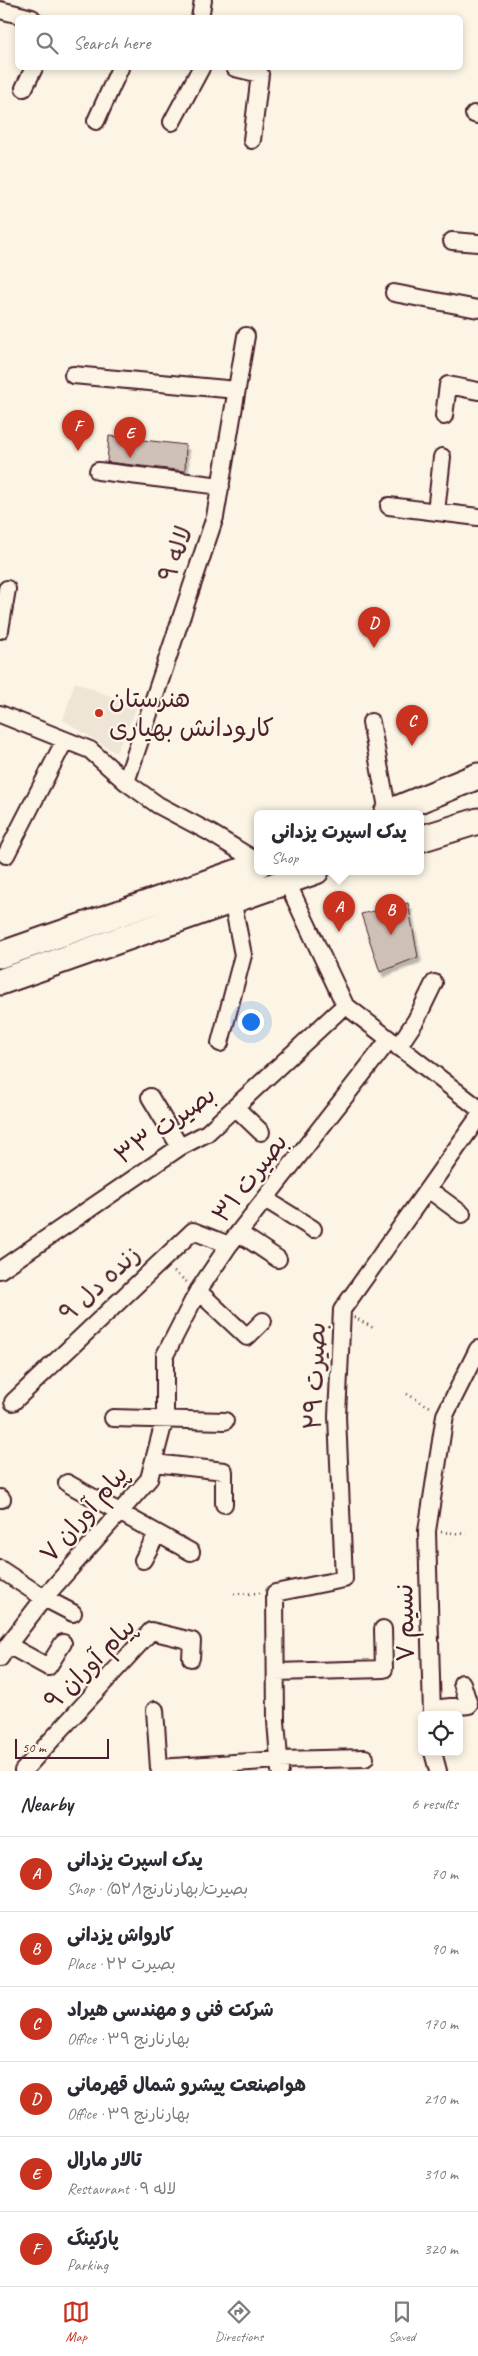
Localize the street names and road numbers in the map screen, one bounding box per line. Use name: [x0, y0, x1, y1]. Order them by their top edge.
street label: لاله ۹: [152, 522, 200, 586]
street label: بصیرت ۳۳: [108, 1079, 222, 1171]
street label: بصیرت ۳۱: [205, 1127, 295, 1229]
street label: زنده دل ۹: [53, 1238, 147, 1330]
street label: بصیرت ۲۹: [297, 1321, 333, 1431]
street label: پیام آوران ۷: [33, 1459, 137, 1571]
street label: نسیم ۷: [388, 1584, 424, 1662]
street label: پیام آوران ۹: [37, 1611, 144, 1718]

